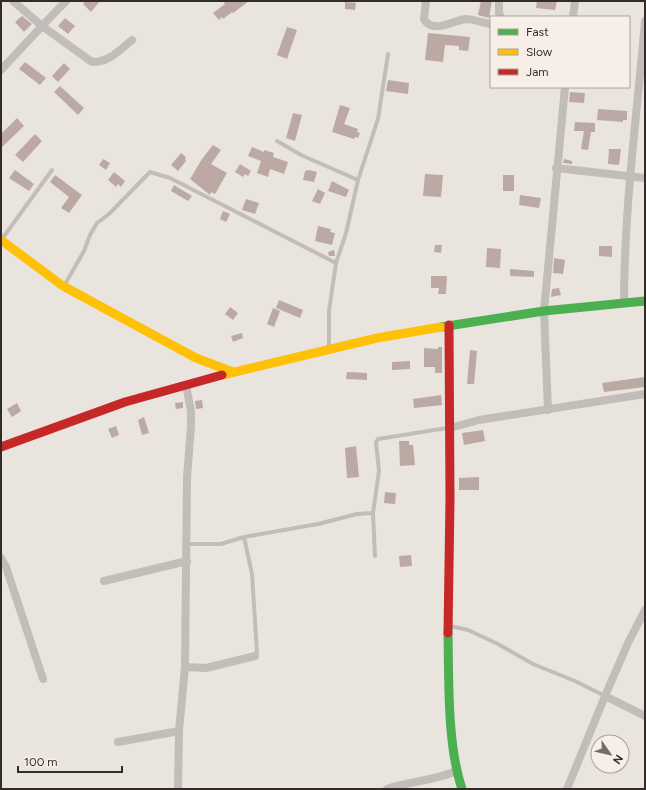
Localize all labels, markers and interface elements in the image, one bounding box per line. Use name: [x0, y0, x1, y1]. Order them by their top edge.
legend: [490, 16, 630, 88]
text: Fast: [526, 25, 549, 39]
text: Slow: [526, 45, 553, 59]
text: Jam: [526, 65, 549, 79]
north arrow: [590, 734, 630, 774]
scale bar: [18, 748, 122, 774]
text: N: [610, 752, 626, 766]
text: 100 m: [24, 755, 58, 769]

